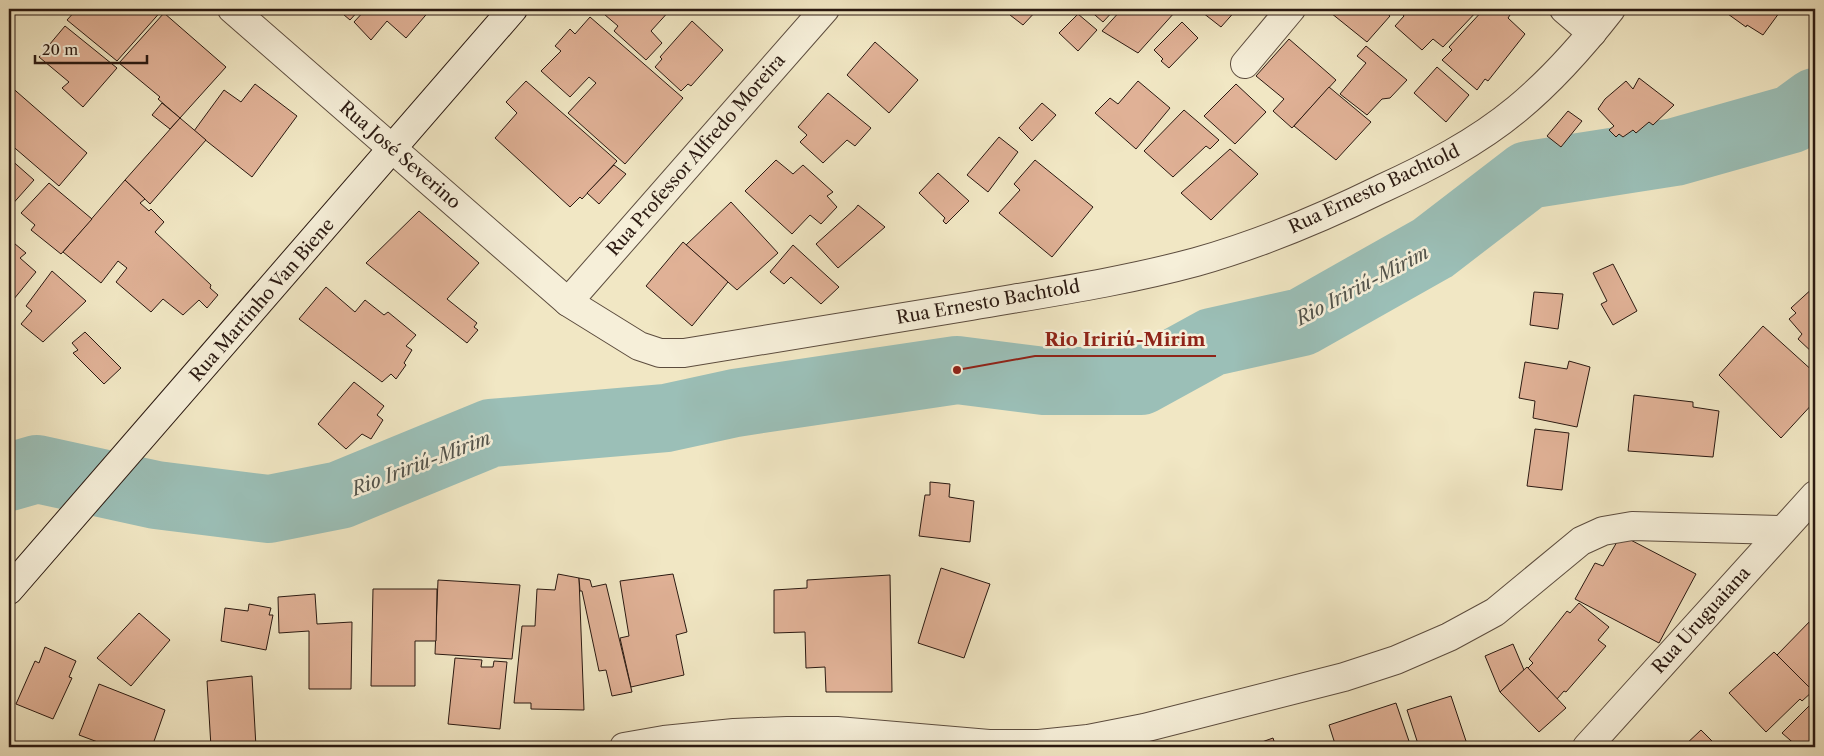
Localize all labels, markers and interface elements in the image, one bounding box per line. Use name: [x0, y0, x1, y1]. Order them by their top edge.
scale bar: [35, 32, 148, 64]
text: 20 m: [42, 40, 78, 59]
street label: Rua Professor Alfredo Moreira: [602, 49, 790, 261]
street label: Rua José Severino: [335, 96, 465, 214]
street label: Rua Ernesto Bachtold: [1285, 140, 1463, 238]
street label: Rua Martinho Van Biene: [185, 214, 339, 386]
water label: Rio Iririú-Mirim: [1290, 241, 1433, 331]
street label: Rua Ernesto Bachtold: [894, 275, 1082, 329]
callout: Rio Iririú-Mirim: [1035, 322, 1216, 356]
text: Rio Iririú-Mirim: [1044, 328, 1206, 351]
water label: Rio Iririú-Mirim: [346, 426, 494, 501]
street label: Rua Uruguaiana: [1647, 562, 1755, 678]

